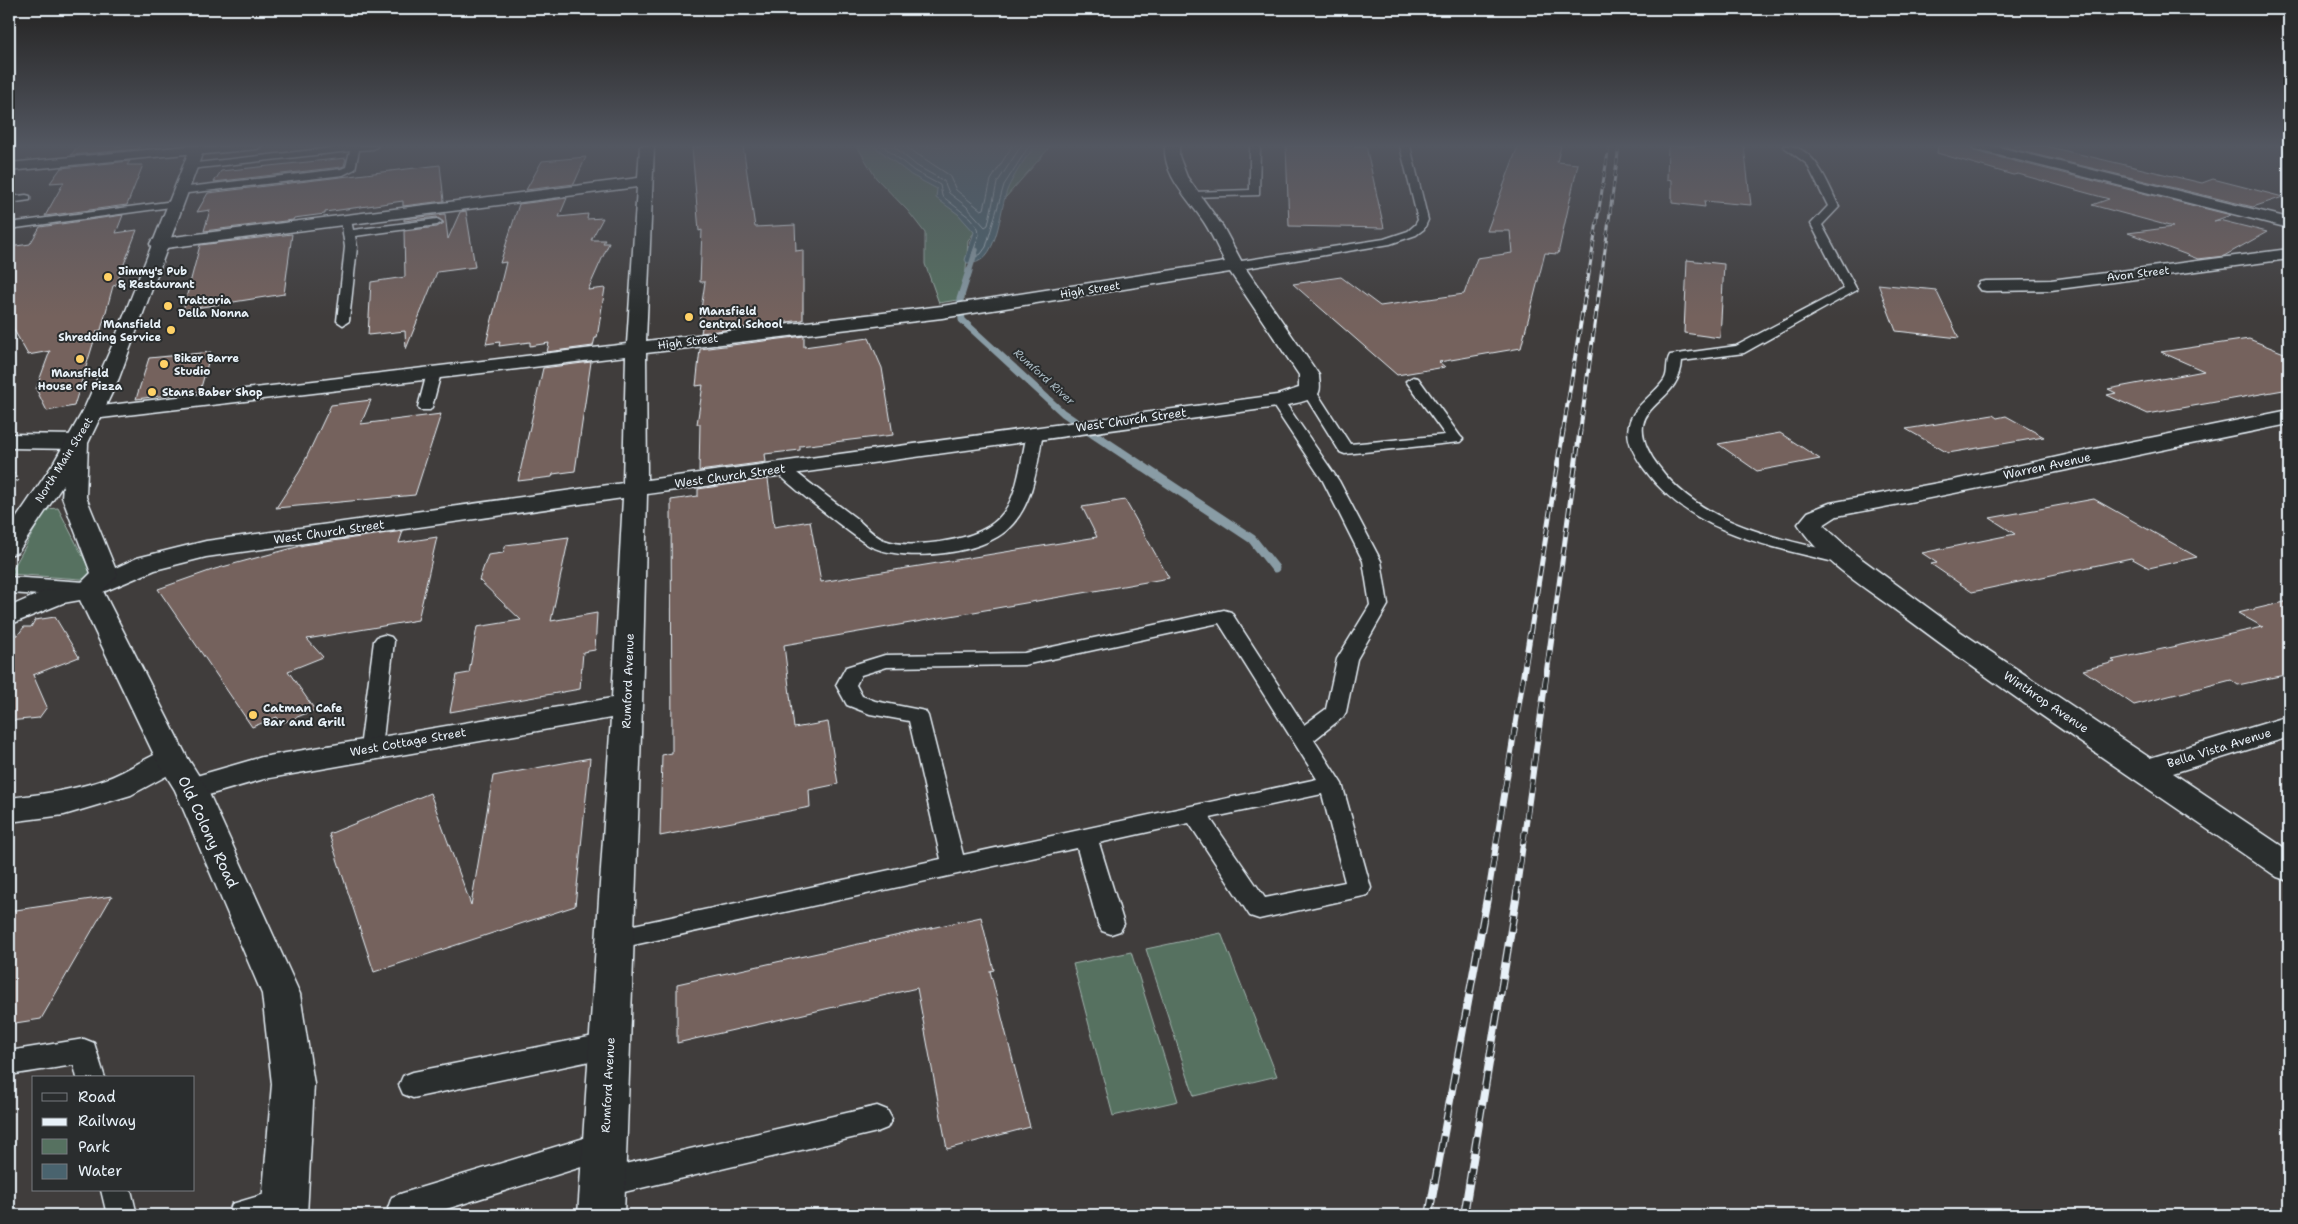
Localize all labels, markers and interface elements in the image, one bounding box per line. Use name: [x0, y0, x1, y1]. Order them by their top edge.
street label: Avon Street: [2106, 263, 2170, 285]
place label: Jimmy's Pub & Restaurant: [118, 264, 195, 292]
marker: Jimmy's Pub & Restaurant: [102, 271, 114, 283]
street label: High Street: [1059, 278, 1121, 302]
place label: Trattoria Della Nonna: [178, 293, 249, 321]
marker: Trattoria Della Nonna: [162, 300, 174, 312]
place label: Mansfield Central School: [699, 304, 783, 332]
marker: Mansfield Central School: [683, 311, 695, 323]
place label: Mansfield Shredding Service: [58, 317, 161, 345]
marker: Mansfield Shredding Service: [165, 324, 177, 336]
street label: High Street: [657, 331, 719, 353]
water label: Rumford River: [1010, 346, 1078, 409]
place label: Biker Barre Studio: [174, 351, 239, 379]
marker: Mansfield House of Pizza: [74, 353, 86, 365]
marker: Biker Barre Studio: [158, 358, 170, 370]
place label: Mansfield House of Pizza: [38, 366, 123, 394]
place label: Stans Baber Shop: [162, 385, 263, 400]
marker: Stans Baber Shop: [146, 386, 158, 398]
street label: West Church Street: [1075, 404, 1187, 436]
street label: North Main Street: [32, 414, 96, 506]
street label: Warren Avenue: [2002, 449, 2092, 483]
street label: West Church Street: [674, 460, 786, 492]
street label: West Church Street: [273, 516, 385, 548]
street label: Rumford Avenue: [618, 633, 638, 729]
street label: Winthrop Avenue: [2000, 667, 2092, 737]
place label: Catman Cafe Bar and Grill: [263, 700, 345, 730]
marker: Catman Cafe Bar and Grill: [247, 709, 259, 721]
street label: West Cottage Street: [349, 724, 467, 760]
street label: Bella Vista Avenue: [2165, 724, 2273, 771]
street label: Old Colony Road: [173, 773, 243, 892]
street label: Rumford Avenue: [598, 1037, 618, 1133]
legend: [32, 1076, 195, 1192]
text: Road: [78, 1087, 116, 1107]
text: Railway: [78, 1111, 136, 1131]
text: Park: [78, 1137, 110, 1157]
text: Water: [78, 1161, 122, 1181]

